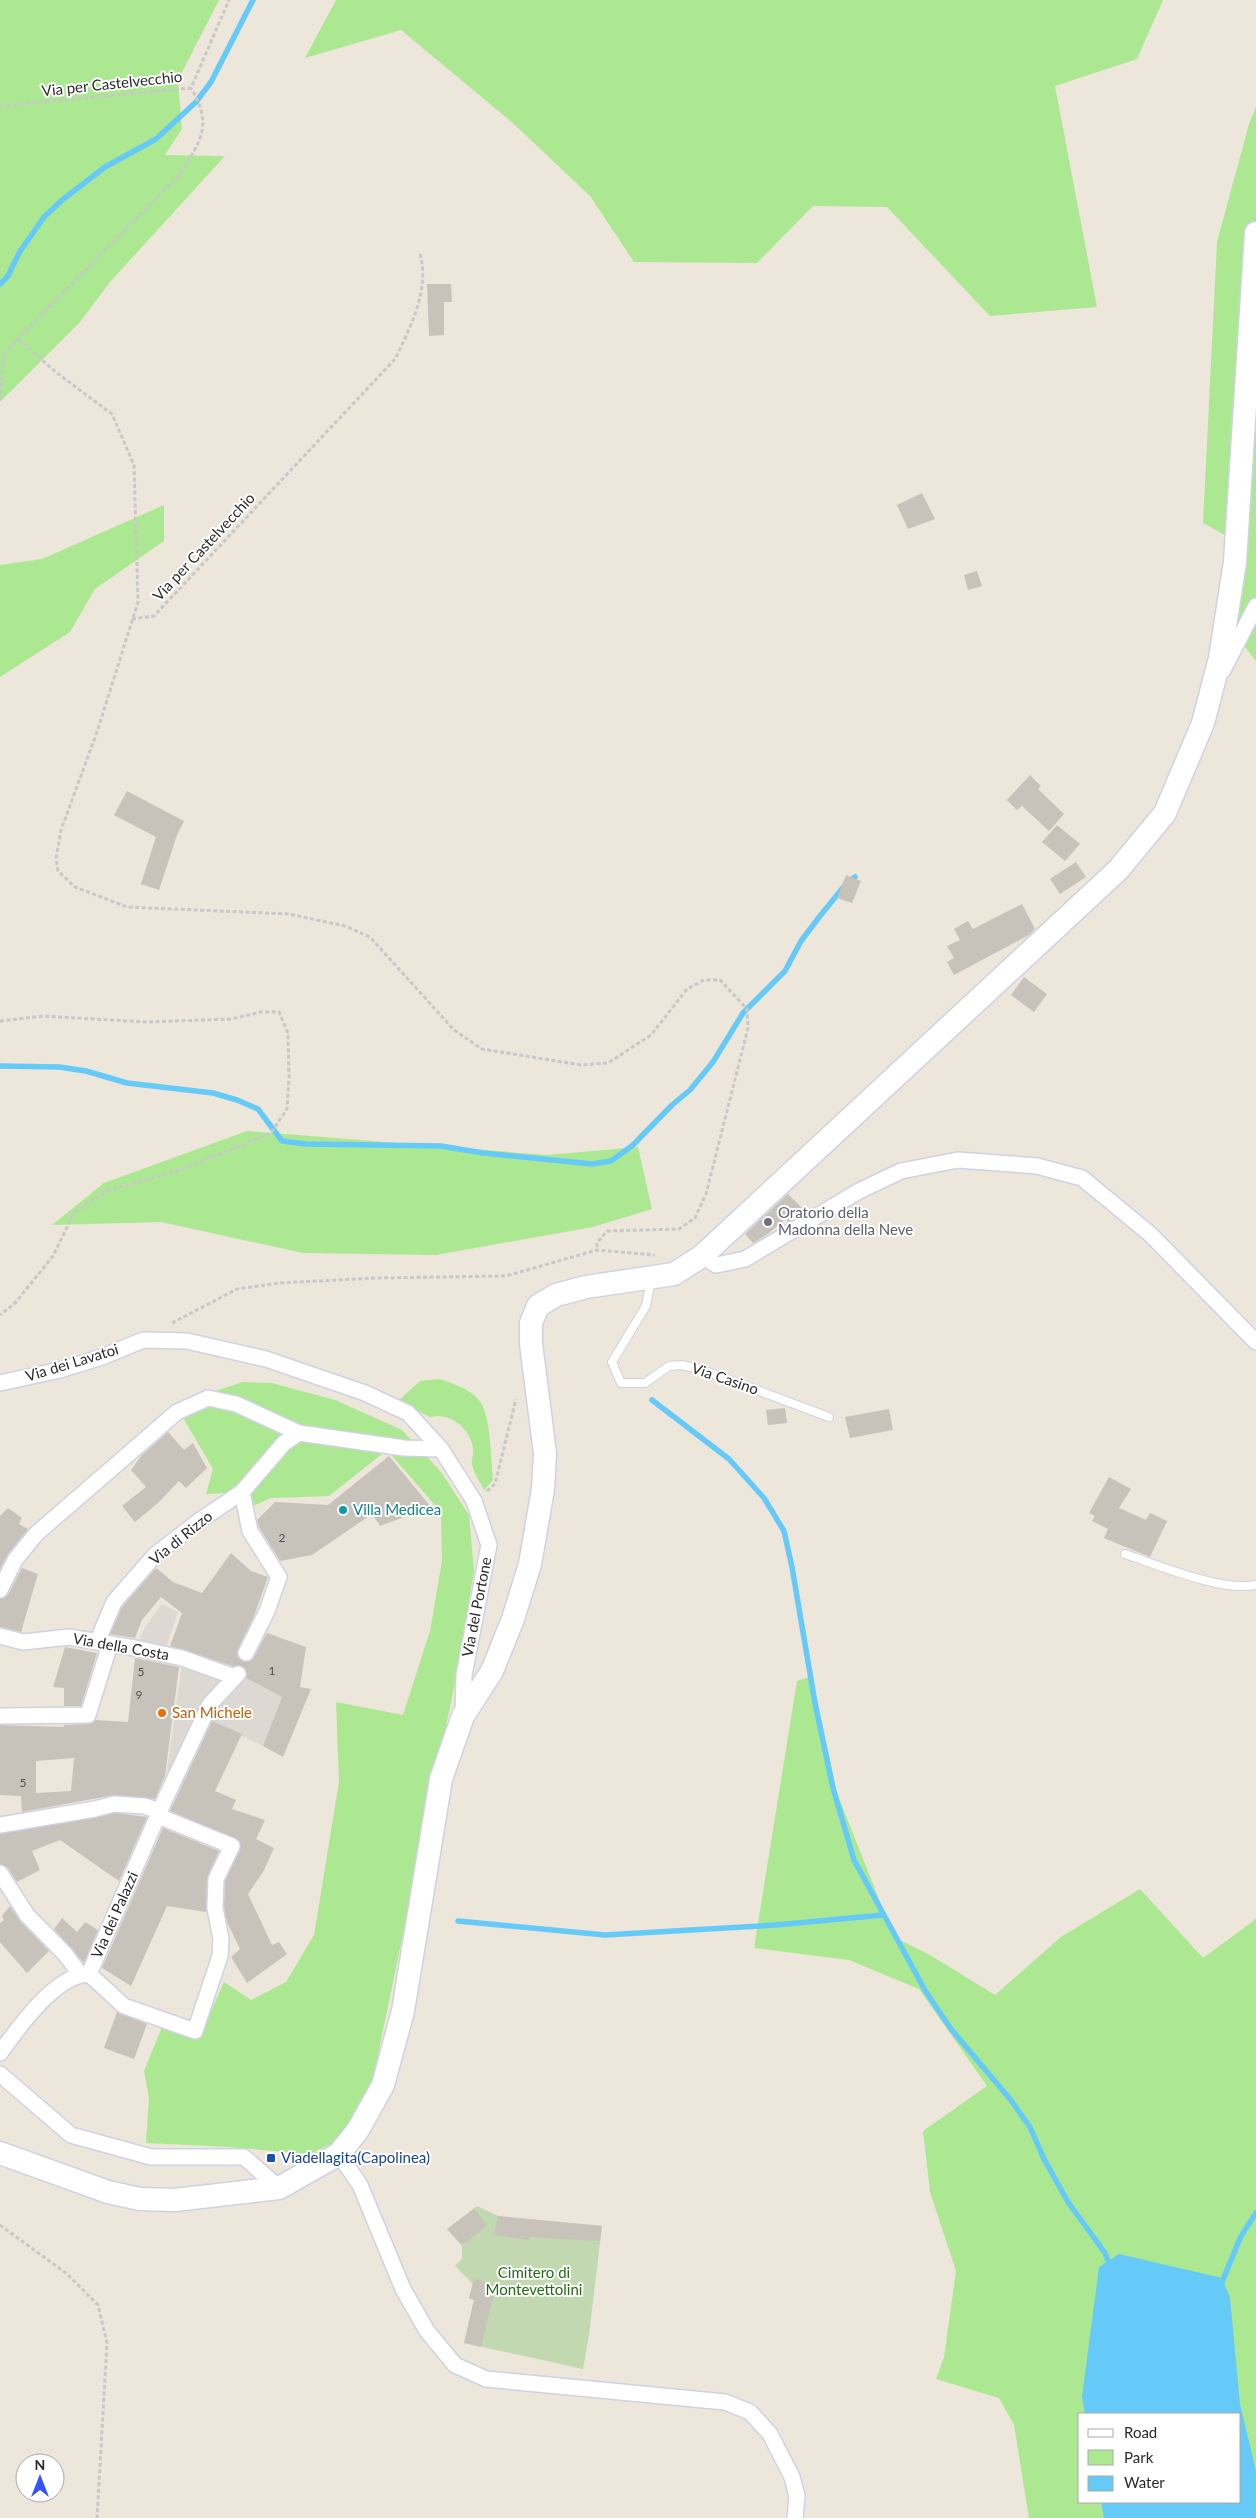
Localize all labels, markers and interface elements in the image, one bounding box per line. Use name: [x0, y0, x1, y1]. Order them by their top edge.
street label: Via per Castelvecchio: [41, 67, 183, 99]
street label: Via per Castelvecchio: [149, 489, 258, 604]
place label: Oratorio della Madonna della Neve: [778, 1203, 913, 1238]
marker: Oratorio della Madonna della Neve: [762, 1216, 774, 1228]
street label: Via dei Lavatoi: [23, 1339, 120, 1385]
street label: Via Casino: [690, 1358, 761, 1398]
place label: Villa Medicea: [353, 1500, 441, 1518]
marker: Villa Medicea: [337, 1504, 349, 1516]
street label: Via di Rizzo: [145, 1506, 215, 1568]
house number: 2: [279, 1530, 286, 1545]
street label: Via del Portone: [458, 1555, 495, 1658]
street label: Via della Costa: [72, 1629, 171, 1663]
house number: 1: [269, 1663, 276, 1678]
house number: 5: [138, 1664, 145, 1679]
house number: 9: [136, 1687, 143, 1702]
place label: San Michele: [172, 1703, 252, 1721]
marker: San Michele: [156, 1707, 168, 1719]
house number: 5: [20, 1775, 27, 1790]
street label: Via dei Palazzi: [87, 1868, 141, 1961]
place label: Viadellagita(Capolinea): [281, 2148, 430, 2166]
marker: Viadellagita(Capolinea): [265, 2152, 277, 2164]
park label: Cimitero di Montevettolini: [486, 2263, 582, 2298]
legend: [1078, 2413, 1241, 2503]
text: Road: [1124, 2423, 1157, 2441]
text: Park: [1124, 2448, 1154, 2466]
north arrow: [15, 2453, 65, 2503]
text: N: [35, 2456, 45, 2473]
text: Water: [1124, 2473, 1165, 2491]

